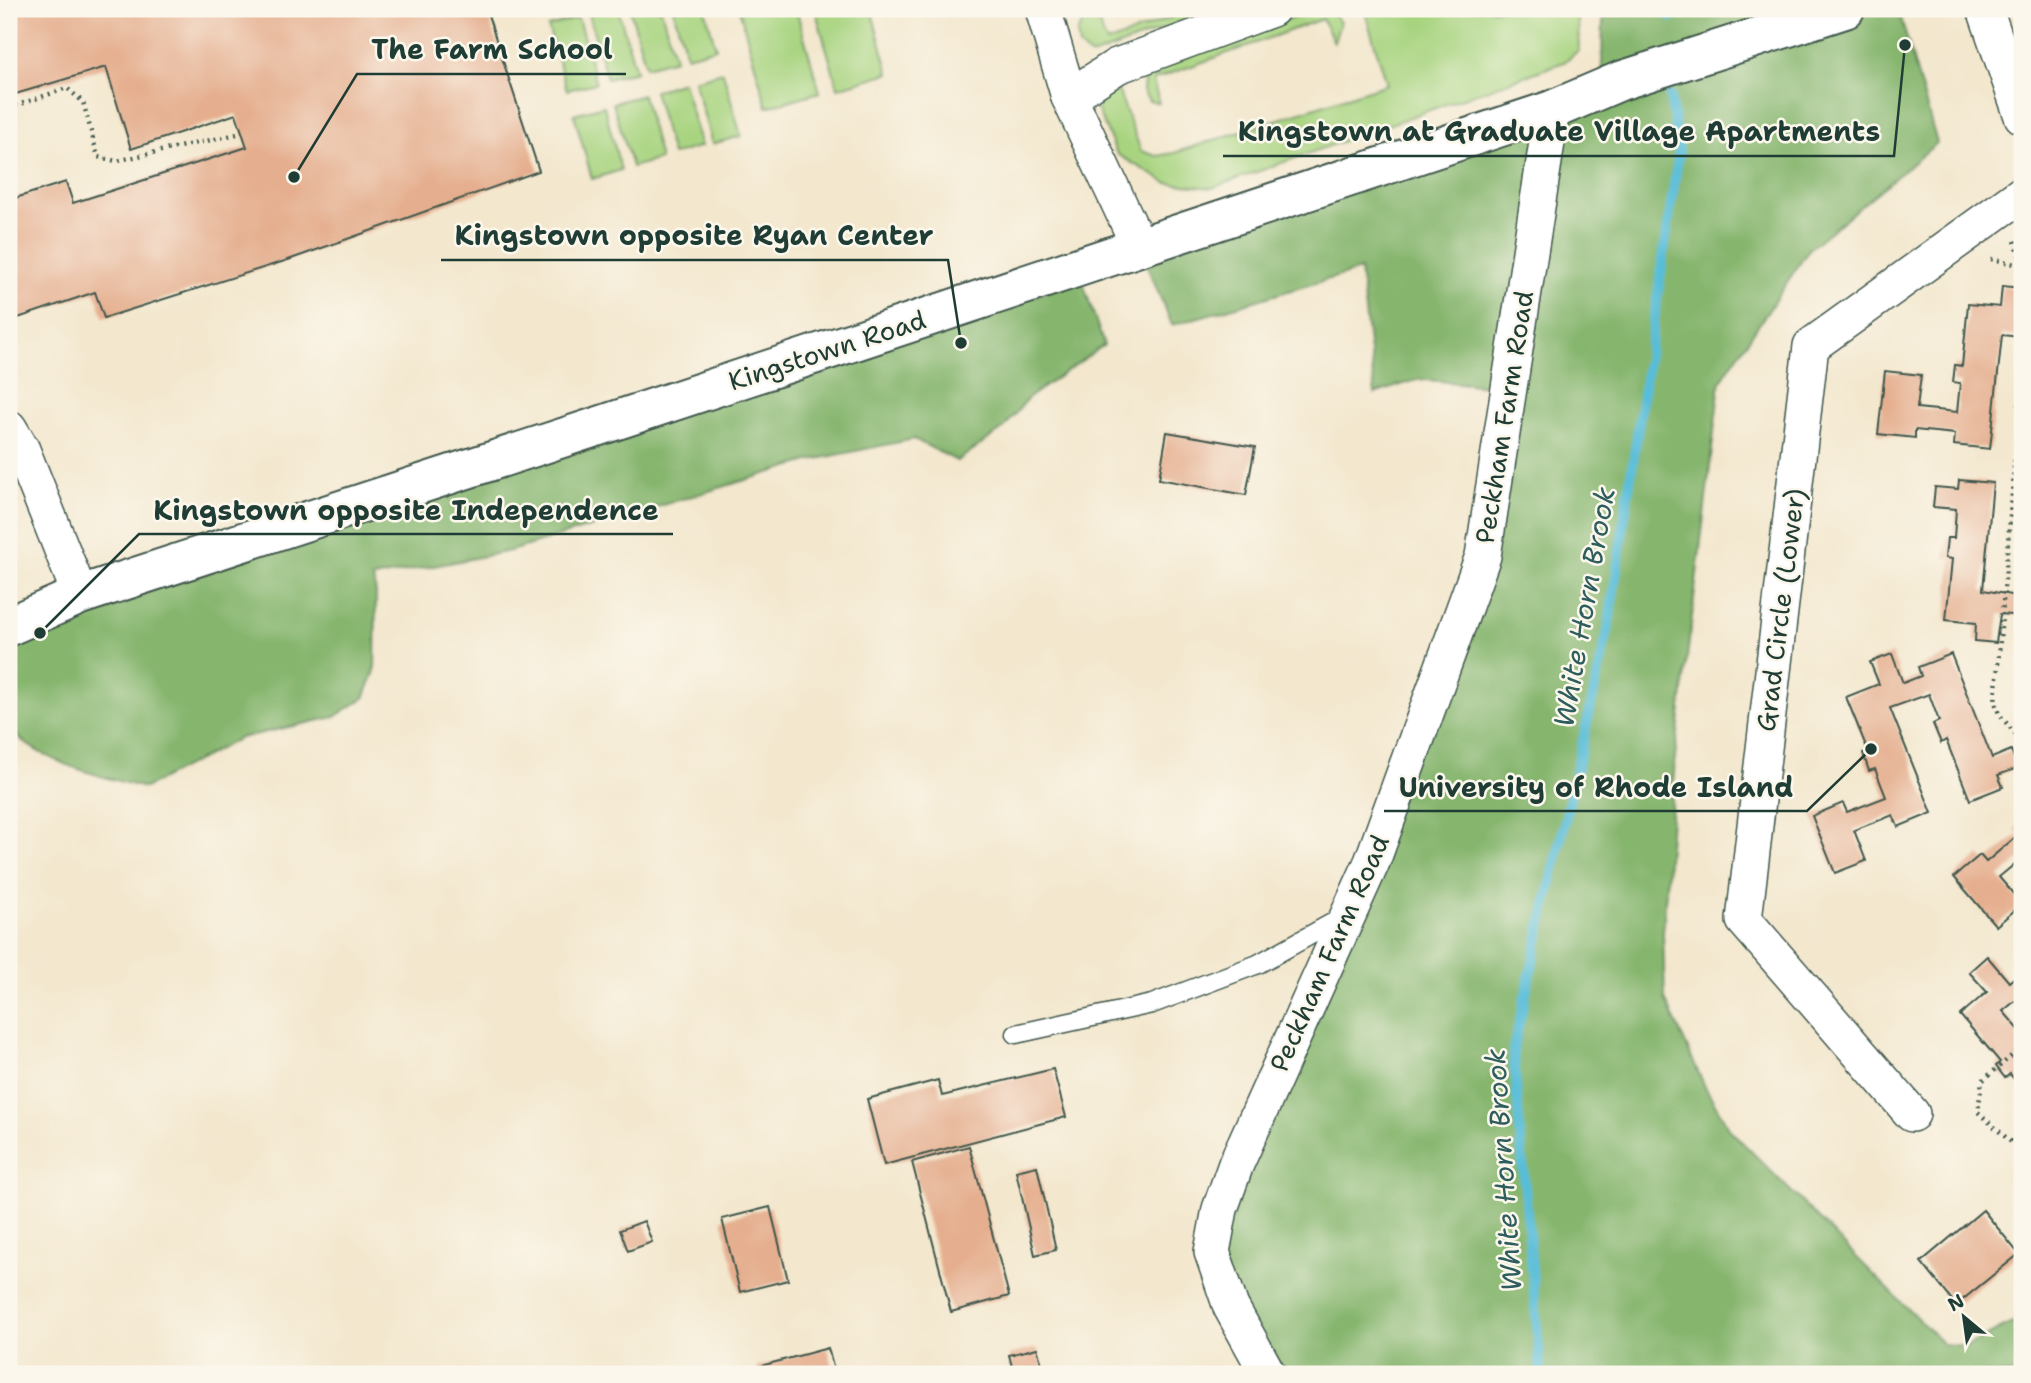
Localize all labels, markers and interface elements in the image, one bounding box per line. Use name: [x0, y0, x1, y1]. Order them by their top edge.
callout: The Farm School: [357, 25, 626, 74]
text: The Farm School: [371, 30, 613, 68]
callout: Kingstown at Graduate Village Apartments: [1223, 107, 1894, 156]
text: Kingstown at Graduate Village Apartments: [1238, 112, 1880, 150]
callout: Kingstown opposite Ryan Center: [441, 211, 948, 260]
text: Kingstown opposite Ryan Center: [454, 216, 934, 254]
street label: Peckham Farm Road: [1467, 288, 1541, 546]
street label: Kingstown Road: [724, 302, 930, 398]
water label: White Horn Brook: [1544, 484, 1624, 730]
callout: Kingstown opposite Independence: [139, 485, 673, 534]
street label: Grad Circle (Lower): [1748, 486, 1812, 734]
text: Kingstown opposite Independence: [153, 491, 659, 529]
callout: University of Rhode Island: [1384, 762, 1807, 811]
text: University of Rhode Island: [1398, 768, 1794, 806]
street label: Peckham Farm Road: [1261, 829, 1397, 1077]
water label: White Horn Brook: [1476, 1047, 1530, 1293]
north arrow: [1930, 1282, 2000, 1352]
text: N: [1943, 1288, 1969, 1317]

